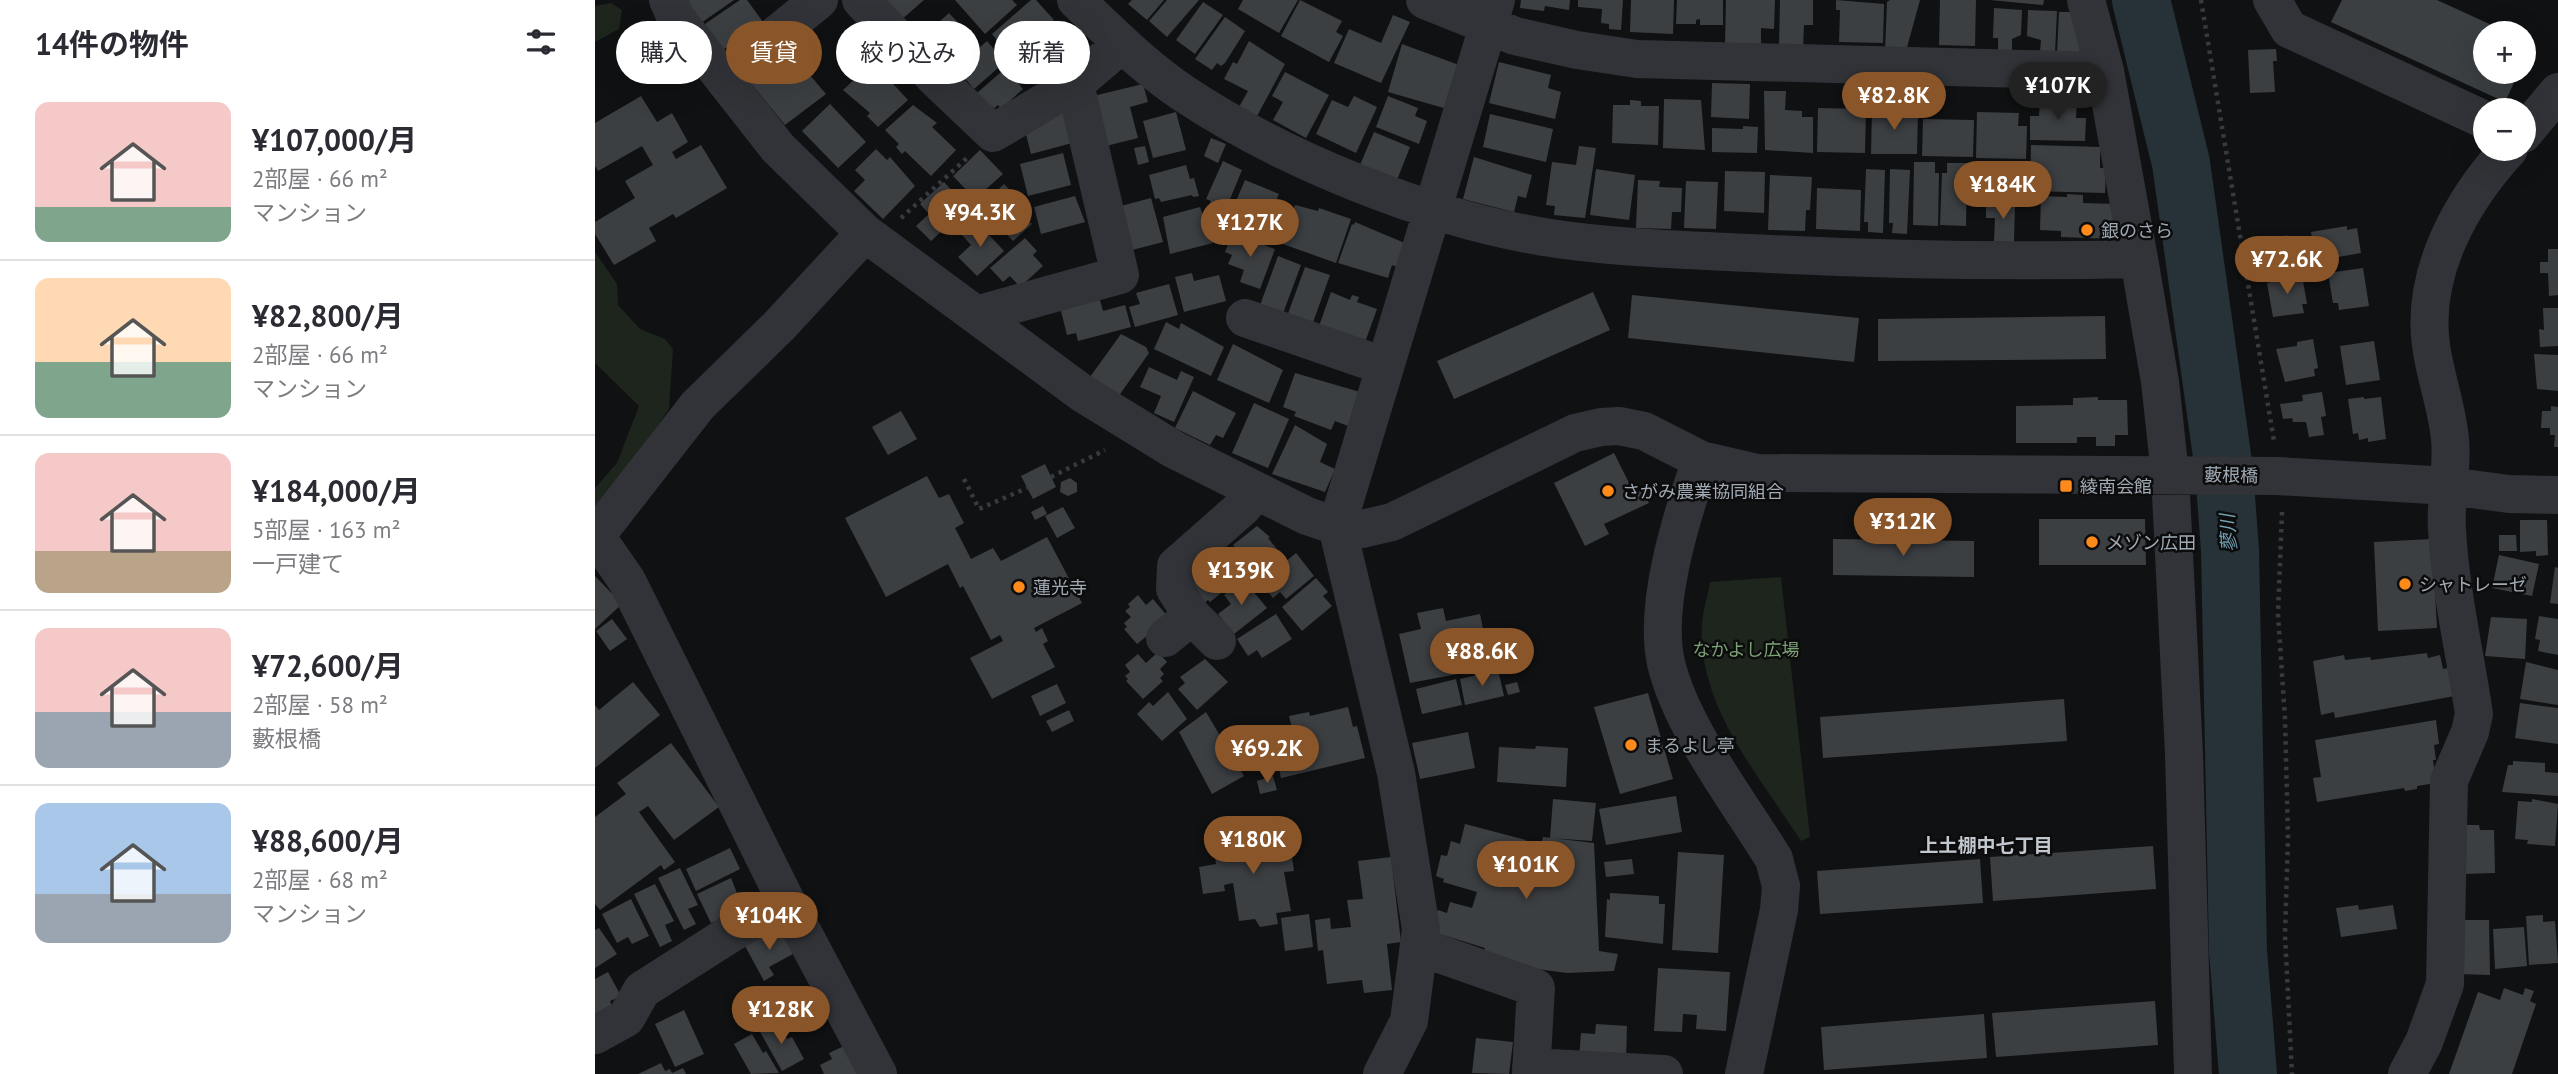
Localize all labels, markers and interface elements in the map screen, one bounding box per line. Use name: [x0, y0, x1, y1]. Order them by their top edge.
chip: 購入: [616, 21, 712, 84]
chip: 賃貸: [726, 21, 822, 84]
chip: 絞り込み: [836, 21, 980, 84]
chip: 新着: [994, 21, 1090, 84]
map controls: [2473, 21, 2536, 161]
button: +: [2473, 21, 2536, 84]
icon: filters: [522, 23, 560, 61]
text: 14件の物件: [35, 24, 189, 63]
pin: ¥107K: [2009, 62, 2107, 122]
text: ¥107K: [2025, 70, 2091, 99]
pin: ¥82.8K: [1837, 72, 1951, 132]
text: ¥82.8K: [1858, 80, 1930, 109]
button: −: [2473, 98, 2536, 161]
text: ¥107,000/月: [252, 120, 417, 159]
icon: home: [91, 130, 175, 214]
pin: ¥184K: [1954, 162, 2052, 221]
text: 2部屋 · 66 m²: [252, 164, 388, 193]
text: ¥184K: [1970, 169, 2036, 198]
pin: ¥94.3K: [923, 190, 1037, 249]
text: ¥94.3K: [944, 197, 1016, 226]
text: マンション: [252, 198, 367, 227]
pin: ¥127K: [1201, 200, 1299, 259]
text: ¥127K: [1217, 207, 1283, 236]
place label: 銀のさら: [2101, 219, 2173, 242]
marker: 銀のさら: [2079, 222, 2095, 238]
pin: ¥72.6K: [2230, 236, 2344, 296]
text: ¥72.6K: [2251, 244, 2323, 273]
text: ¥82,800/月: [252, 296, 404, 335]
icon: home: [91, 306, 175, 390]
text: 2部屋 · 66 m²: [252, 340, 388, 369]
text: マンション: [252, 374, 367, 403]
street label: 藪根橋: [2204, 463, 2258, 487]
text: ¥184,000/月: [252, 471, 421, 510]
place label: 綾南会館: [2080, 475, 2152, 498]
marker: 綾南会館: [2058, 478, 2074, 494]
place label: さがみ農業協同組合: [1622, 480, 1784, 503]
icon: home: [91, 481, 175, 565]
marker: さがみ農業協同組合: [1600, 483, 1616, 499]
pin: ¥312K: [1854, 498, 1952, 558]
text: ¥312K: [1870, 506, 1936, 535]
water label: 蓼川: [2215, 511, 2241, 553]
text: 5部屋 · 163 m²: [252, 515, 400, 544]
place label: メゾン広田: [2106, 531, 2196, 554]
marker: メゾン広田: [2084, 534, 2100, 550]
pin: ¥139K: [1192, 548, 1290, 607]
text: 一戸建て: [252, 549, 344, 578]
text: ¥139K: [1208, 555, 1274, 584]
place label: シャトレーゼ: [2419, 573, 2527, 596]
place label: 蓮光寺: [1033, 576, 1087, 599]
marker: シャトレーゼ: [2397, 576, 2413, 592]
marker: 蓮光寺: [1011, 579, 1027, 595]
pin: ¥88.6K: [1425, 628, 1539, 688]
text: ¥88.6K: [1446, 636, 1518, 665]
park label: なかよし広場: [1692, 638, 1800, 661]
text: ¥72,600/月: [252, 646, 404, 685]
icon: home: [91, 656, 175, 740]
text: 2部屋 · 58 m²: [252, 690, 388, 719]
text: 藪根橋: [252, 724, 321, 753]
pin: ¥69.2K: [1210, 726, 1324, 785]
text: ¥69.2K: [1231, 733, 1303, 762]
place label: まるよし亭: [1645, 734, 1735, 757]
marker: まるよし亭: [1623, 737, 1639, 753]
pin: ¥180K: [1204, 816, 1302, 876]
text: ¥88,600/月: [252, 821, 404, 860]
text: ¥180K: [1220, 824, 1286, 853]
icon: home: [91, 831, 175, 915]
district label: 上土棚中七丁目: [1919, 833, 2053, 857]
pin: ¥101K: [1477, 842, 1575, 901]
text: ¥101K: [1493, 849, 1559, 878]
text: 2部屋 · 68 m²: [252, 865, 388, 894]
pin: ¥104K: [720, 892, 818, 952]
text: マンション: [252, 899, 367, 928]
text: ¥104K: [736, 900, 802, 929]
pin: ¥128K: [732, 986, 830, 1046]
text: ¥128K: [748, 994, 814, 1023]

